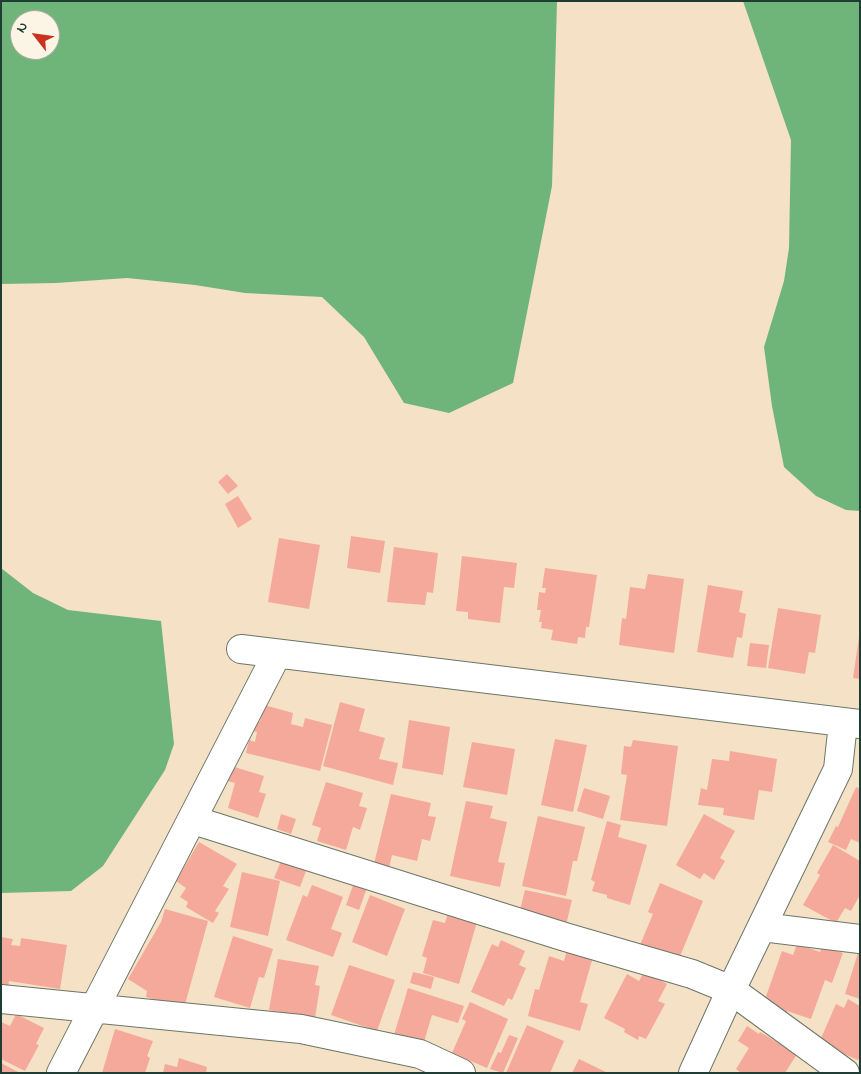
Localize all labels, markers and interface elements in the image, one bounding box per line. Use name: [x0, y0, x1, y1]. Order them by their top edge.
north arrow: [10, 10, 60, 60]
text: N: [11, 18, 34, 37]

